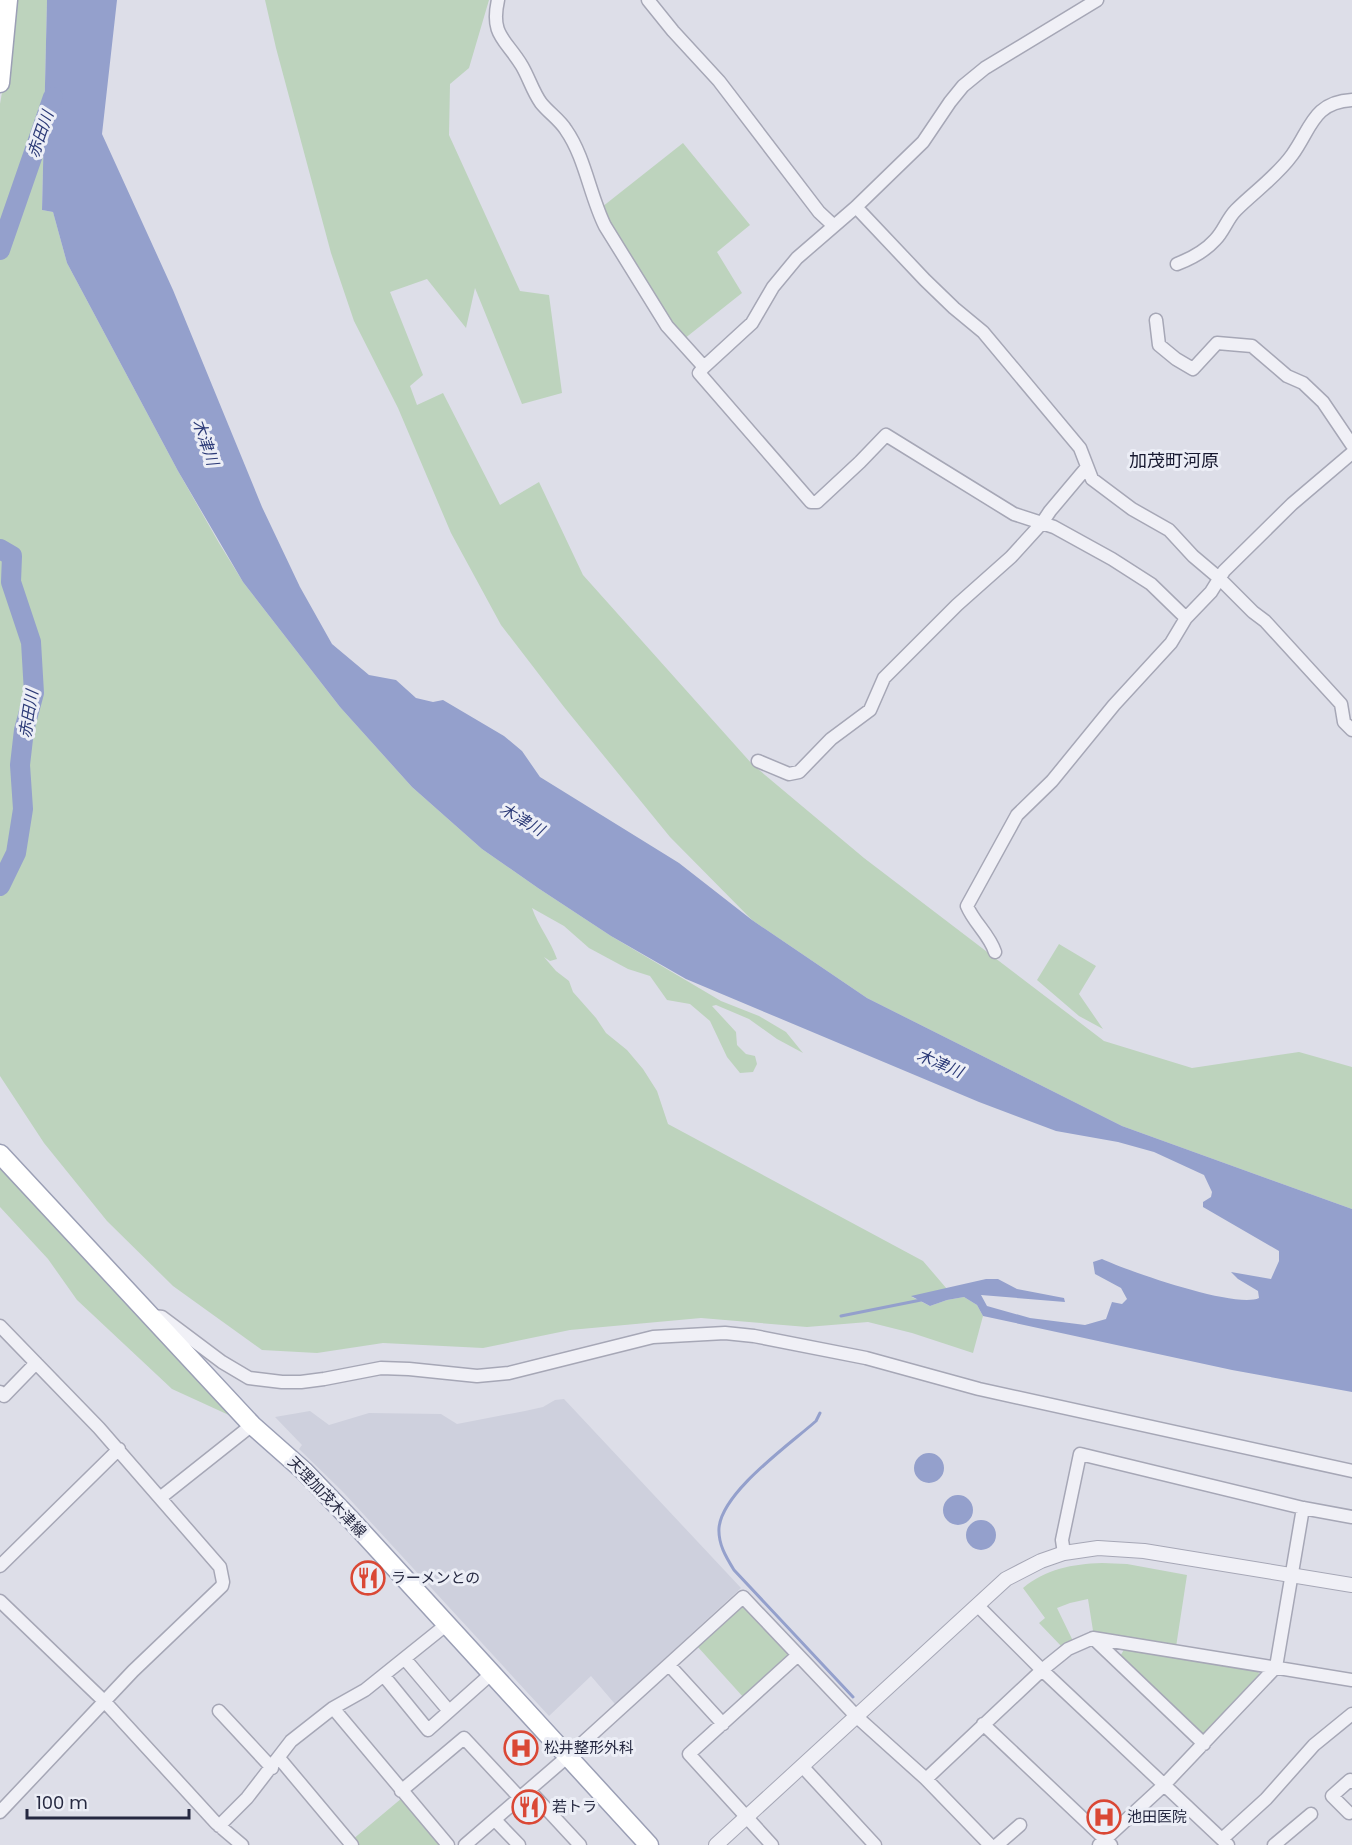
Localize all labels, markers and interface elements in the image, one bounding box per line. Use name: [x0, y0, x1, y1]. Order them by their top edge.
water label: 赤田川: [22, 106, 60, 161]
water label: 木津川: [187, 416, 225, 470]
district label: 加茂町河原: [1129, 448, 1219, 473]
water label: 赤田川: [13, 687, 44, 740]
water label: 木津川: [495, 797, 550, 842]
water label: 木津川: [913, 1043, 968, 1084]
street label: 天理加茂木津線: [283, 1452, 371, 1542]
restaurant icon: ラーメンとの: [350, 1560, 386, 1596]
place label: ラーメンとの: [391, 1567, 480, 1588]
hospital icon: 松井整形外科: [503, 1730, 539, 1766]
place label: 松井整形外科: [544, 1737, 634, 1758]
scale bar: [27, 1782, 189, 1820]
restaurant icon: 若トラ: [511, 1789, 547, 1825]
text: 100 m: [36, 1790, 88, 1815]
place label: 若トラ: [552, 1796, 597, 1817]
hospital icon: 池田医院: [1086, 1799, 1122, 1835]
place label: 池田医院: [1127, 1806, 1187, 1827]

